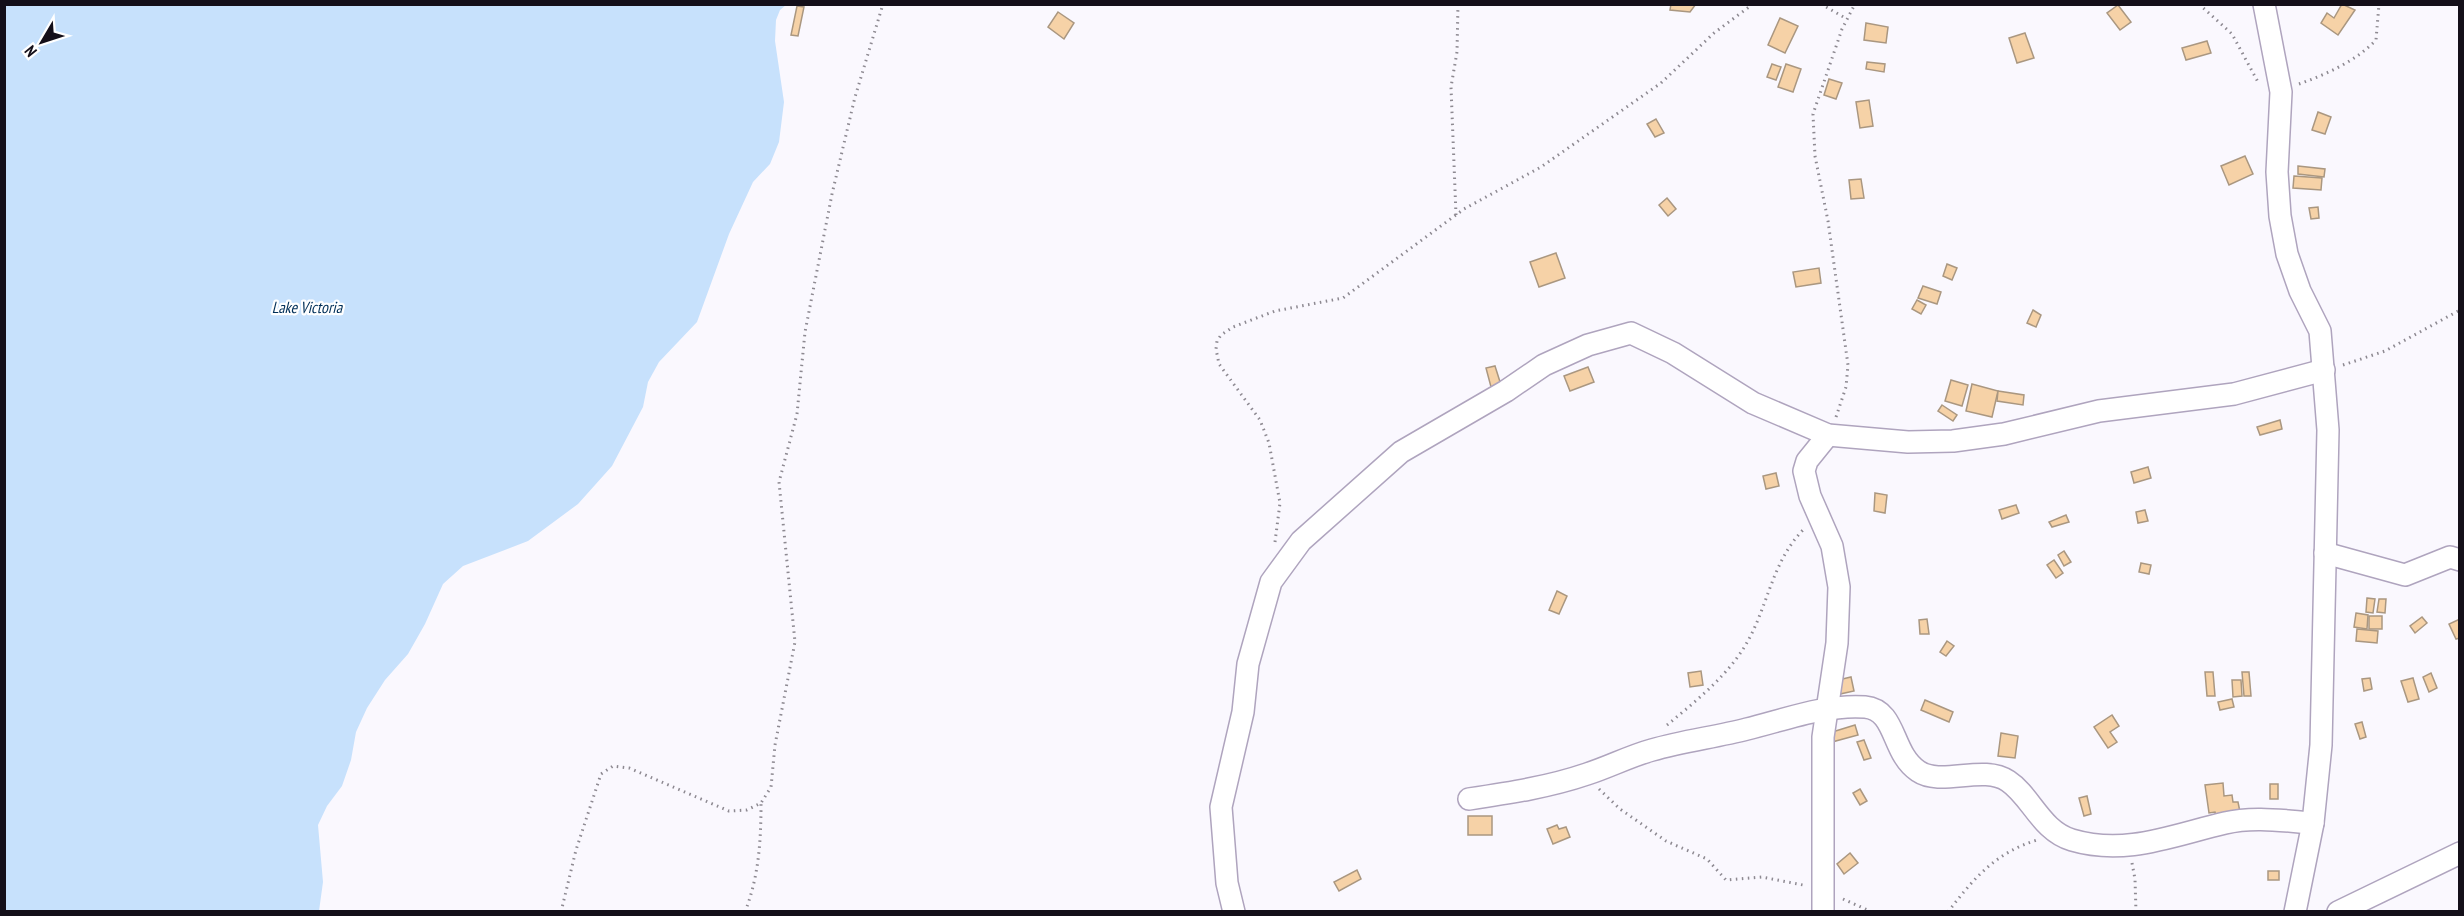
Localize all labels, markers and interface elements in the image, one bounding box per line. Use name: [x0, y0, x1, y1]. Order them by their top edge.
north arrow: [12, 12, 72, 72]
text: N: [20, 42, 41, 61]
water label: Lake Victoria: [272, 297, 344, 317]

